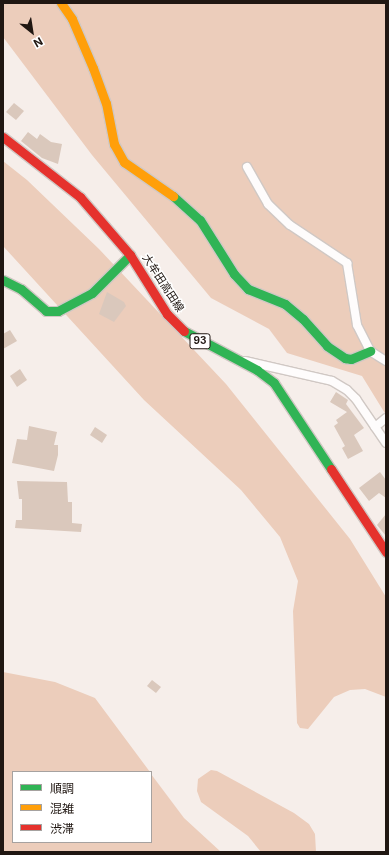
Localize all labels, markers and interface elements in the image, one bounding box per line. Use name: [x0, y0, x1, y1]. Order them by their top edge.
north arrow: [12, 12, 52, 52]
text: N: [31, 34, 45, 51]
street label: 大牟田高田線: [139, 252, 187, 314]
road number: 93: [189, 333, 211, 349]
legend: [12, 771, 152, 843]
text: 順調: [50, 781, 74, 796]
text: 混雑: [50, 801, 74, 816]
text: 渋滞: [50, 821, 74, 836]

